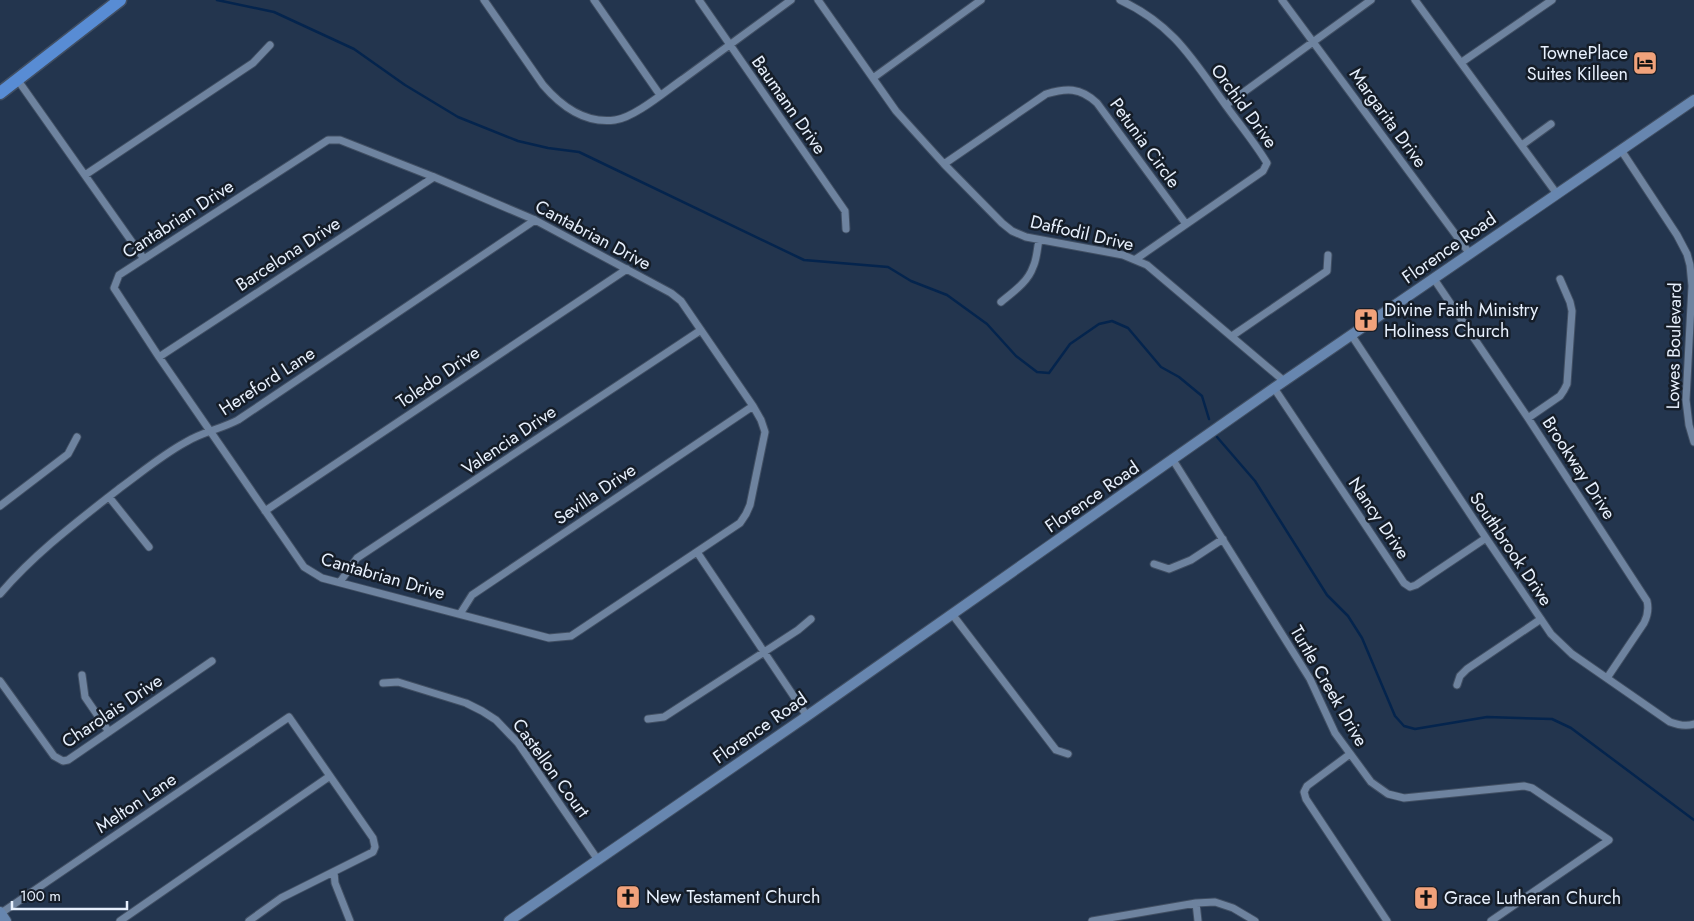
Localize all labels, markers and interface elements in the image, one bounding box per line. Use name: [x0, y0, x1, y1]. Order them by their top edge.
place label: TownePlace Suites Killeen: [1527, 40, 1628, 87]
street label: Baumann Drive: [745, 50, 833, 160]
hotel icon: TownePlace Suites Killeen: [1632, 50, 1658, 76]
street label: Orchid Drive: [1205, 58, 1283, 154]
street label: Margarita Drive: [1343, 63, 1433, 173]
street label: Petunia Circle: [1103, 93, 1187, 193]
street label: Cantabrian Drive: [117, 173, 239, 265]
street label: Cantabrian Drive: [530, 193, 656, 277]
street label: Florence Road: [1397, 206, 1501, 290]
street label: Daffodil Drive: [1028, 208, 1136, 258]
street label: Barcelona Drive: [231, 210, 345, 298]
street label: Lowes Boulevard: [1660, 282, 1688, 410]
place label: Divine Faith Ministry Holiness Church: [1384, 297, 1538, 344]
church icon: Divine Faith Ministry Holiness Church: [1353, 307, 1379, 333]
street label: Hereford Lane: [214, 340, 320, 422]
street label: Toledo Drive: [391, 340, 485, 414]
street label: Valencia Drive: [457, 399, 561, 481]
street label: Brookway Drive: [1536, 411, 1622, 525]
street label: Florence Road: [1040, 455, 1144, 539]
street label: Sevilla Drive: [549, 457, 641, 531]
street label: Nancy Drive: [1342, 472, 1416, 564]
street label: Southbrook Drive: [1463, 487, 1559, 611]
street label: Cantabrian Drive: [318, 546, 448, 606]
street label: Turtle Creek Drive: [1284, 621, 1374, 751]
street label: Charolais Drive: [57, 668, 167, 754]
street label: Florence Road: [708, 686, 812, 770]
street label: Castellon Court: [506, 713, 596, 823]
street label: Melton Lane: [90, 766, 182, 840]
scale bar: [12, 878, 128, 910]
church icon: New Testament Church: [615, 884, 641, 910]
place label: New Testament Church: [646, 884, 820, 910]
text: 100 m: [20, 885, 61, 907]
church icon: Grace Lutheran Church: [1413, 885, 1439, 911]
place label: Grace Lutheran Church: [1444, 885, 1621, 911]

